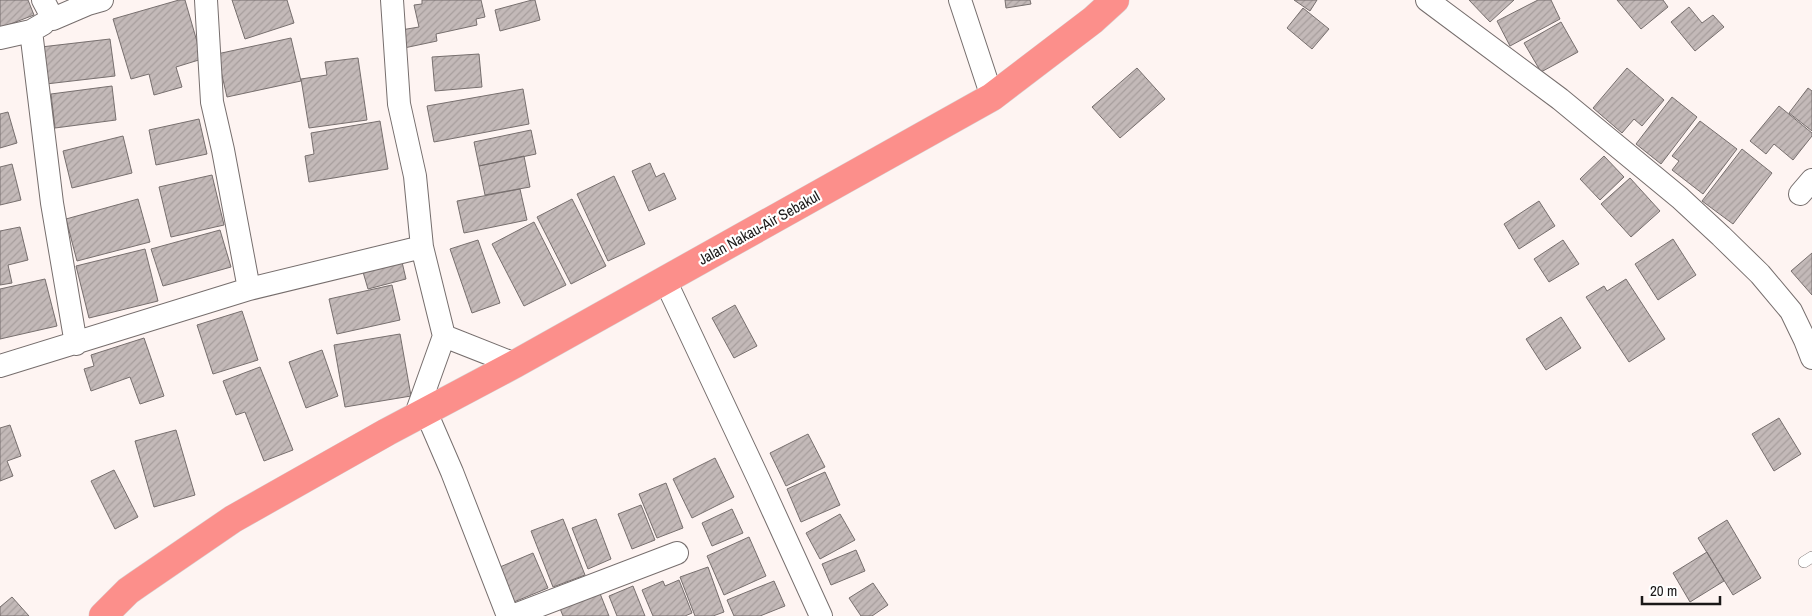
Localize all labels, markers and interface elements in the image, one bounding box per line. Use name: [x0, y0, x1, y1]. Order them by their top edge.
street label: Jalan Nakau-Air Sebakul: [694, 185, 823, 270]
scale bar: [1642, 574, 1720, 606]
text: 20 m: [1650, 580, 1677, 601]

